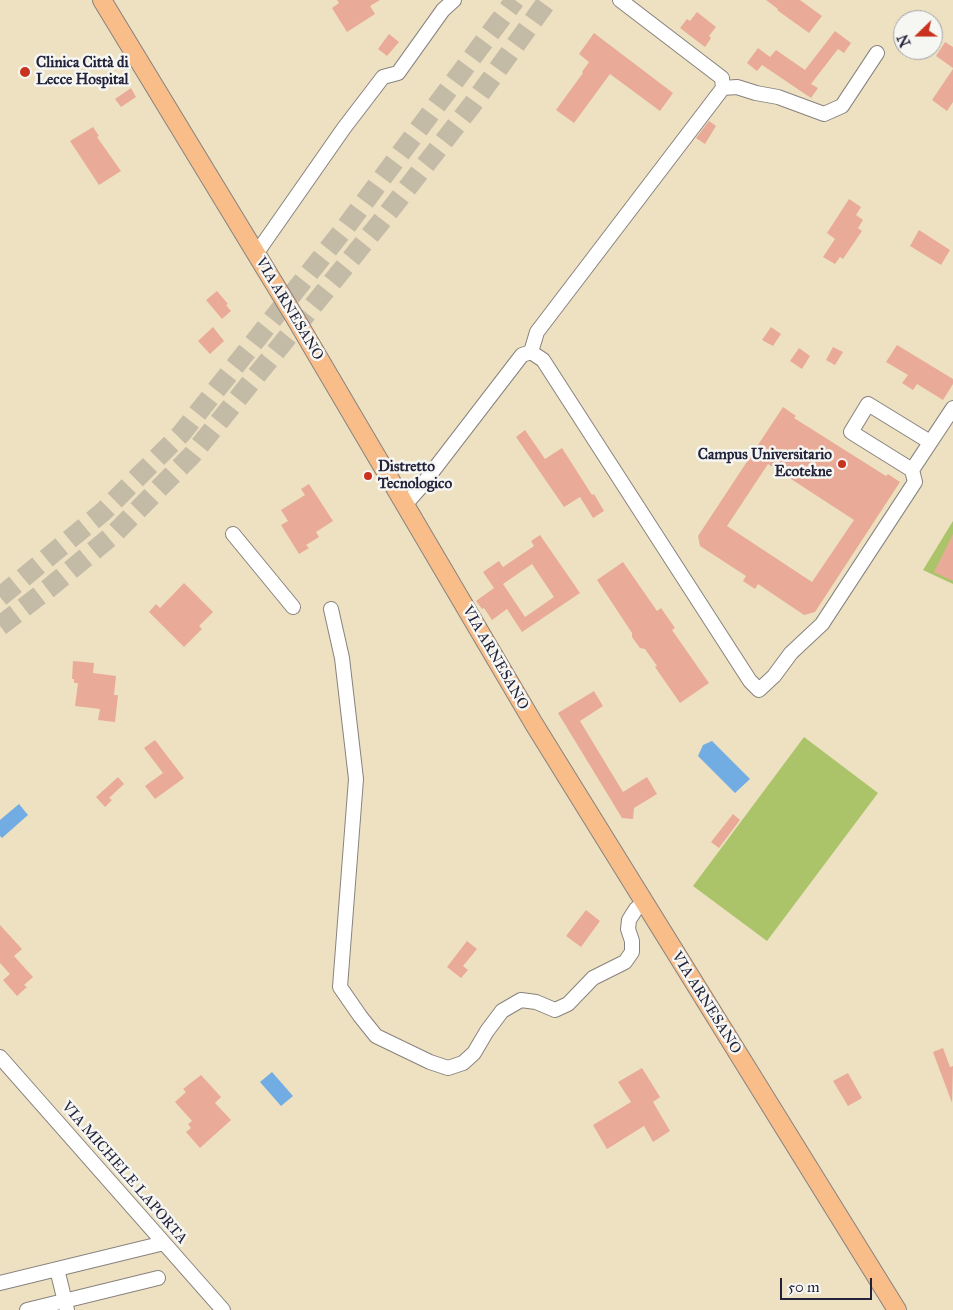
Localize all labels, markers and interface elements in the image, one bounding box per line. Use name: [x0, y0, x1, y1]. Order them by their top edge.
north arrow: [893, 10, 943, 60]
text: N: [894, 32, 915, 49]
place label: Clinica Città di Lecce Hospital: [36, 54, 129, 89]
marker: Clinica Città di Lecce Hospital: [18, 65, 32, 79]
street label: VIA ARNESANO: [251, 254, 327, 364]
place label: Campus Universitario Ecotekne: [698, 446, 832, 481]
place label: Distretto Tecnologico: [378, 458, 452, 493]
marker: Campus Universitario Ecotekne: [836, 458, 848, 470]
marker: Distretto Tecnologico: [362, 470, 374, 482]
street label: VIA ARNESANO: [458, 603, 532, 713]
street label: VIA ARNESANO: [667, 949, 745, 1057]
street label: VIA MICHELE LAPORTA: [57, 1098, 191, 1248]
scale bar: [783, 1268, 876, 1300]
text: 50 m: [788, 1278, 820, 1296]

